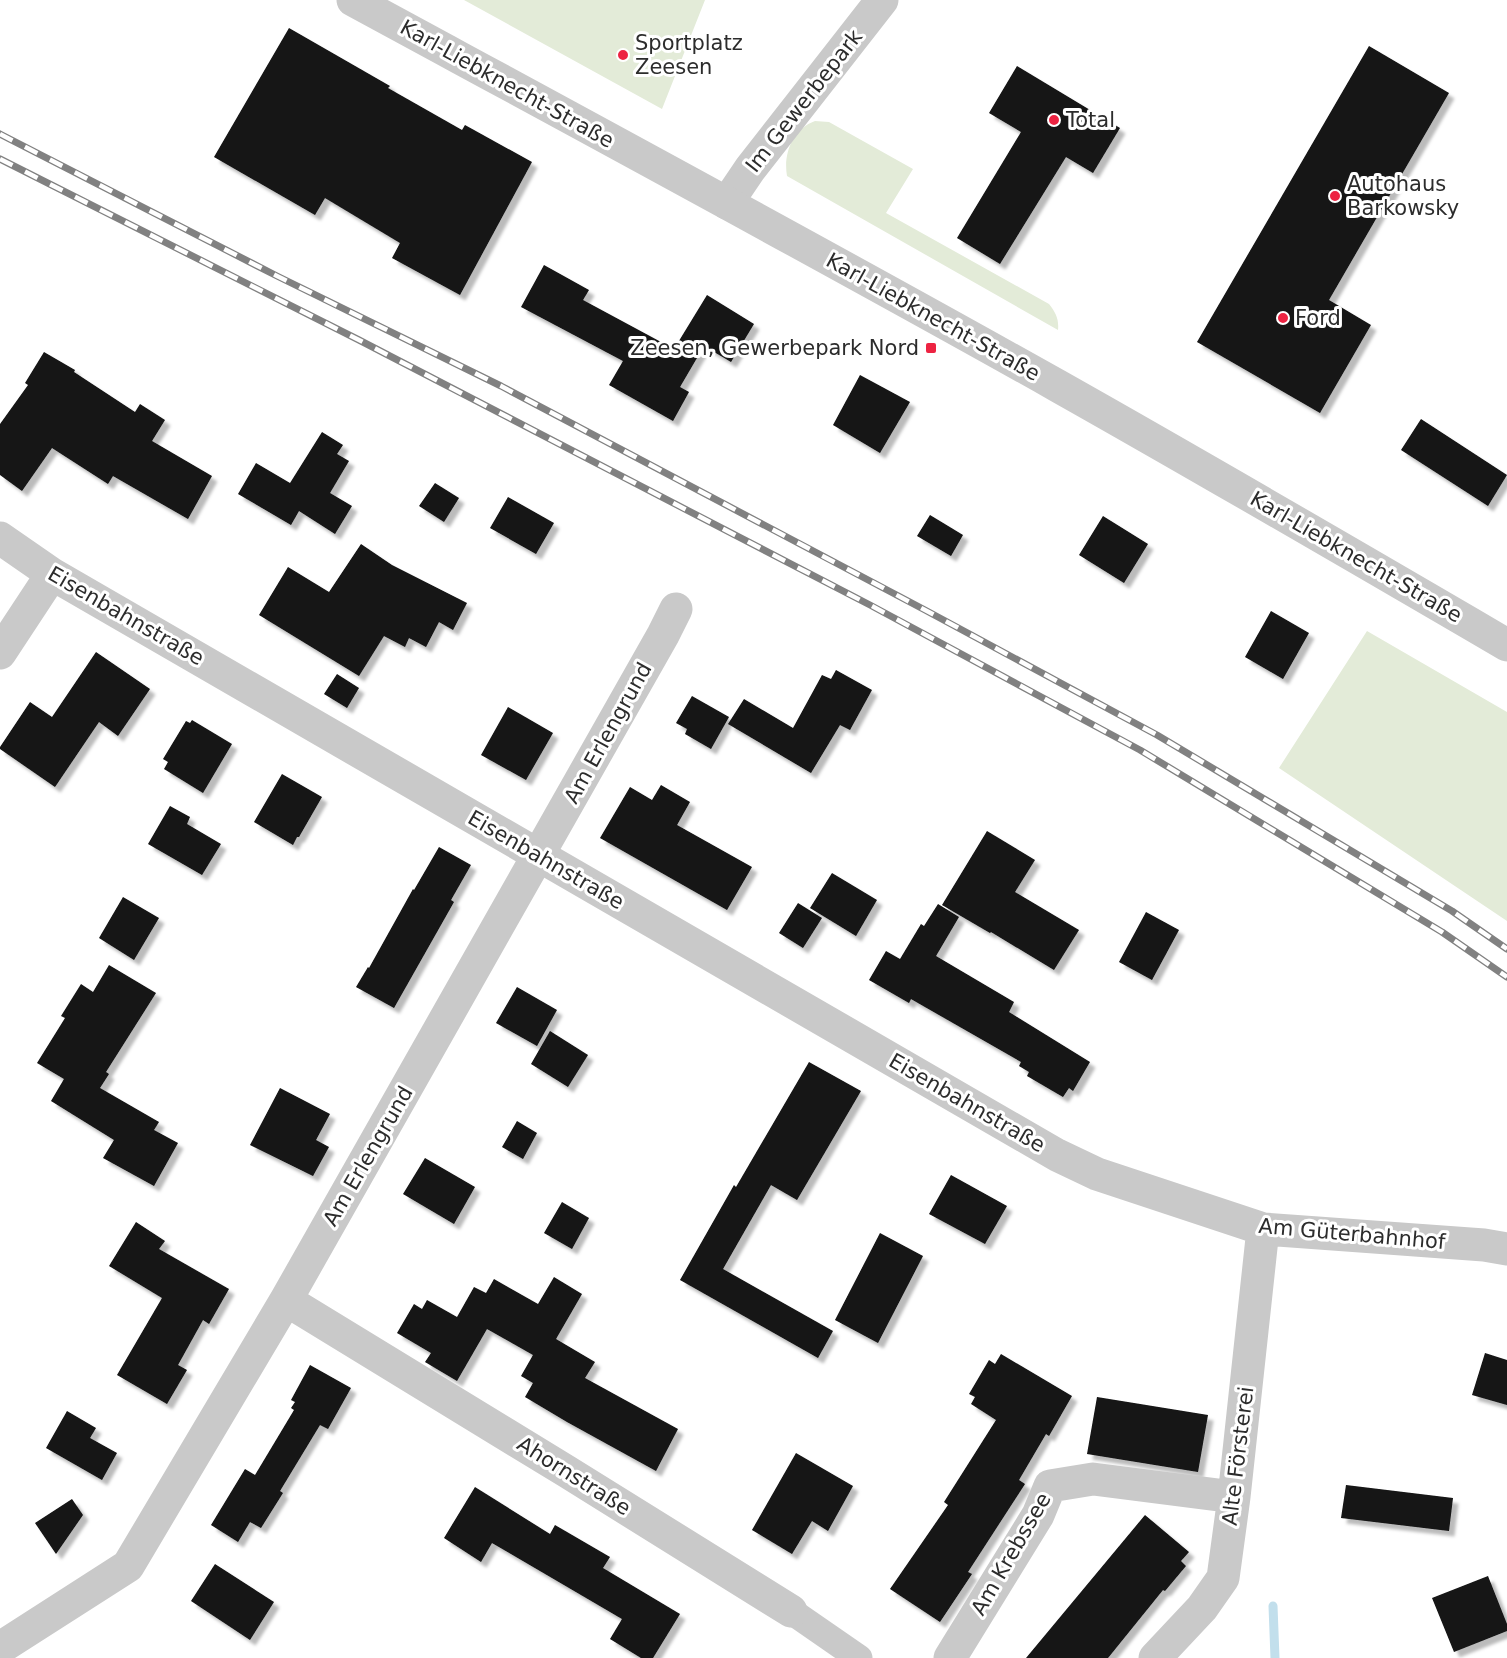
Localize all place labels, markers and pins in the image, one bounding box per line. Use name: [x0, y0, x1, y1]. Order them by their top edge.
place label: Sportplatz Zeesen: [635, 31, 743, 79]
marker: Sportplatz Zeesen: [616, 48, 630, 62]
place label: Total: [1065, 108, 1115, 132]
marker: Total: [1047, 113, 1061, 127]
place label: Autohaus Barkowsky: [1347, 172, 1459, 220]
marker: Autohaus Barkowsky: [1328, 189, 1342, 203]
place label: Ford: [1295, 306, 1341, 330]
marker: Ford: [1276, 311, 1290, 325]
place label: Zeesen, Gewerbepark Nord: [630, 336, 919, 360]
marker: Zeesen, Gewerbepark Nord: [924, 341, 938, 355]

